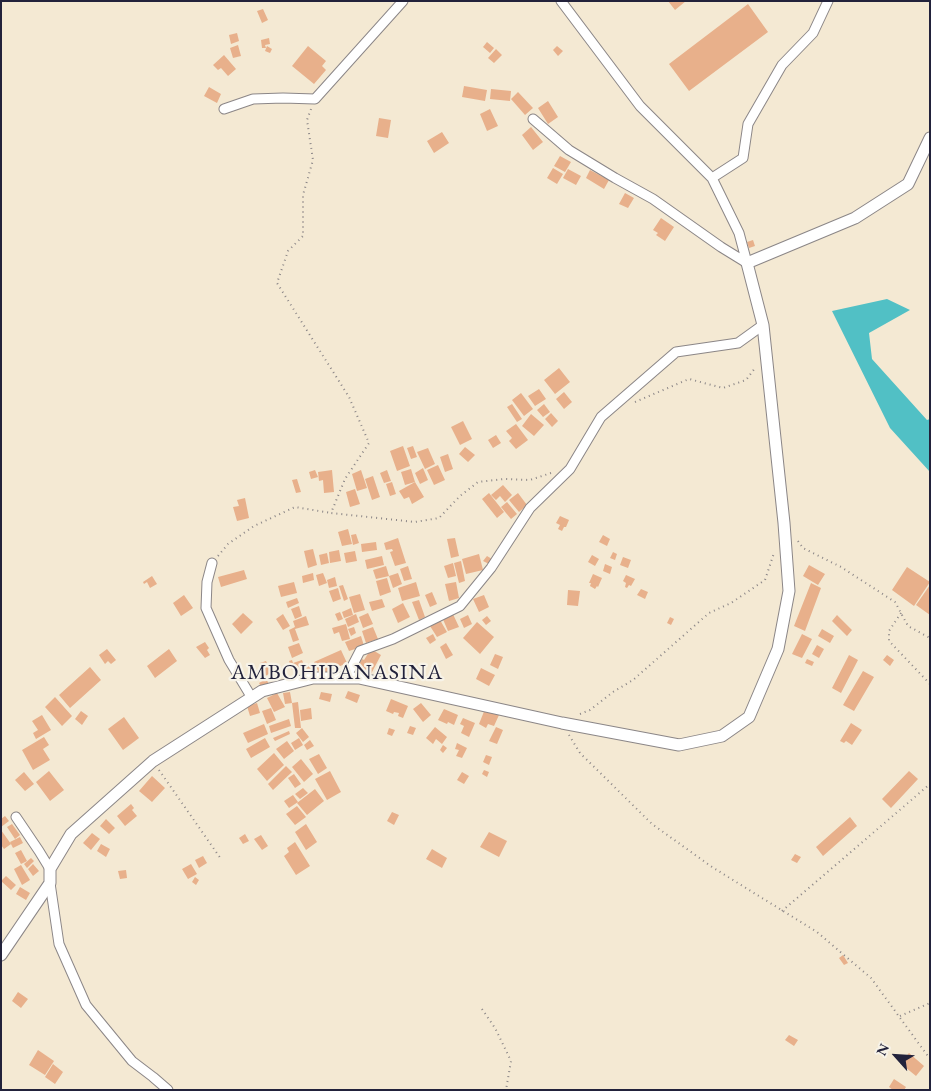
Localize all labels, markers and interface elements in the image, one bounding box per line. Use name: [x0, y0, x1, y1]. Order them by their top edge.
district label: AMBOHIPANASINA: [229, 660, 445, 686]
north arrow: [871, 1031, 921, 1081]
text: N: [872, 1040, 893, 1058]

